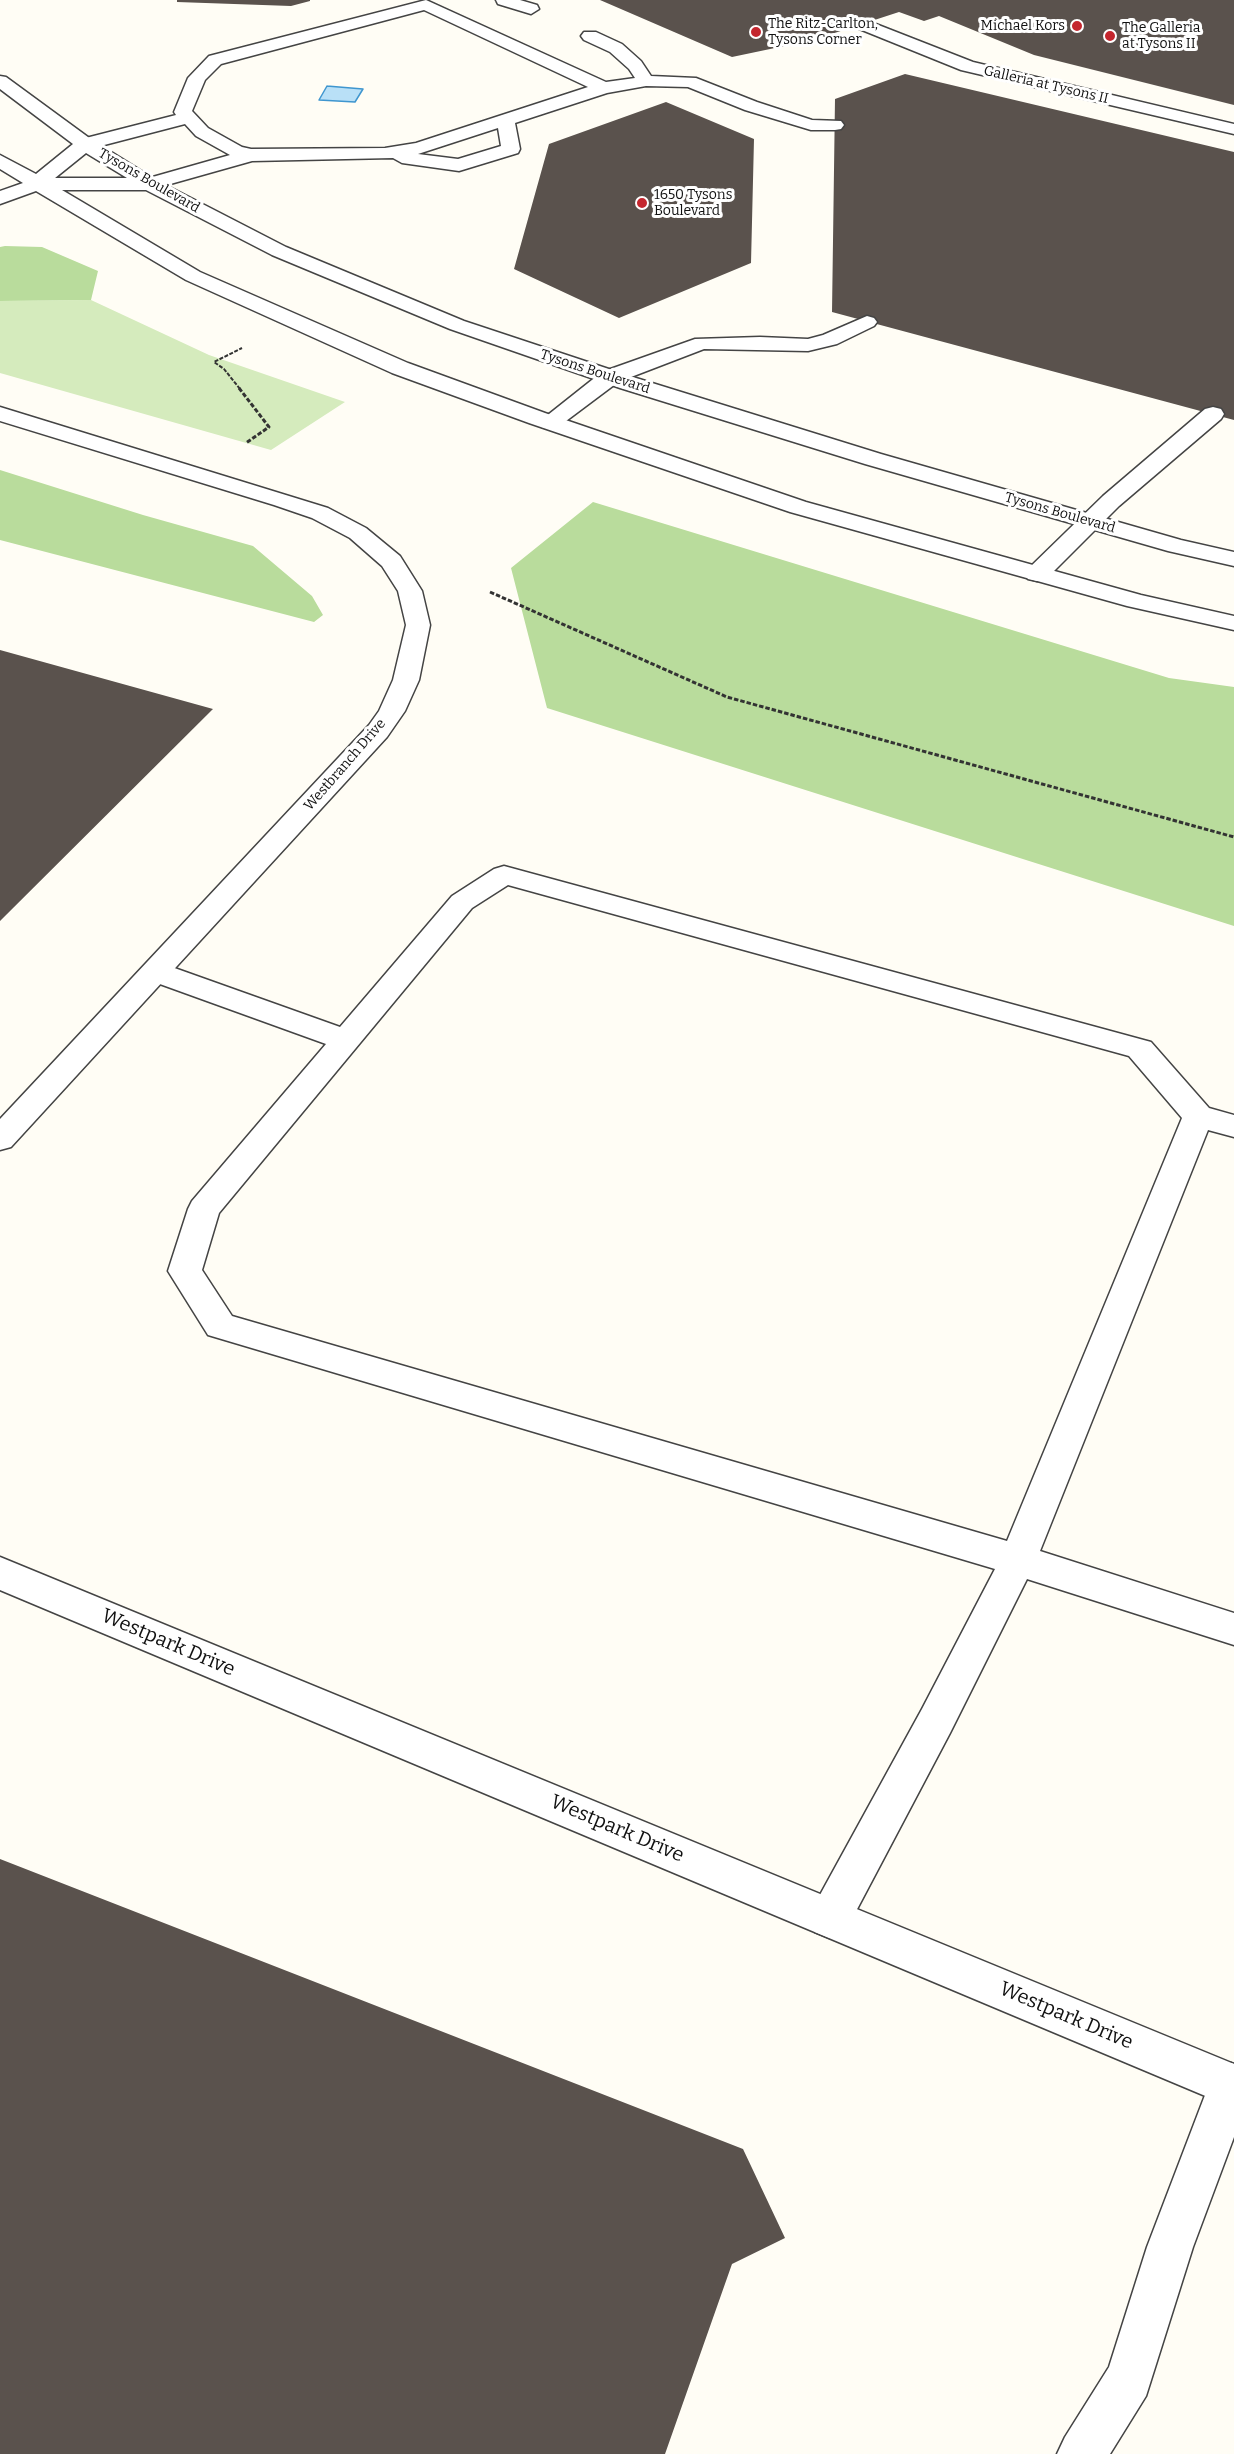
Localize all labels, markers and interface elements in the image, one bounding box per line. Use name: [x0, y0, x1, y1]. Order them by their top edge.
place label: The Ritz-Carlton, Tysons Corner: [768, 16, 878, 48]
place label: Michael Kors: [981, 18, 1065, 34]
marker: Michael Kors: [1070, 19, 1084, 33]
place label: The Galleria at Tysons II: [1122, 20, 1200, 52]
marker: The Ritz-Carlton, Tysons Corner: [749, 25, 763, 39]
marker: The Galleria at Tysons II: [1103, 29, 1117, 43]
street label: Galleria at Tysons II: [982, 62, 1110, 108]
street label: Tysons Boulevard: [95, 145, 203, 217]
place label: 1650 Tysons Boulevard: [654, 187, 732, 220]
marker: 1650 Tysons Boulevard: [635, 196, 649, 210]
street label: Tysons Boulevard: [538, 346, 652, 398]
street label: Tysons Boulevard: [1003, 489, 1117, 537]
street label: Westbranch Drive: [301, 716, 389, 814]
street label: Westpark Drive: [98, 1604, 238, 1682]
street label: Westpark Drive: [547, 1790, 687, 1868]
street label: Westpark Drive: [996, 1977, 1136, 2055]

